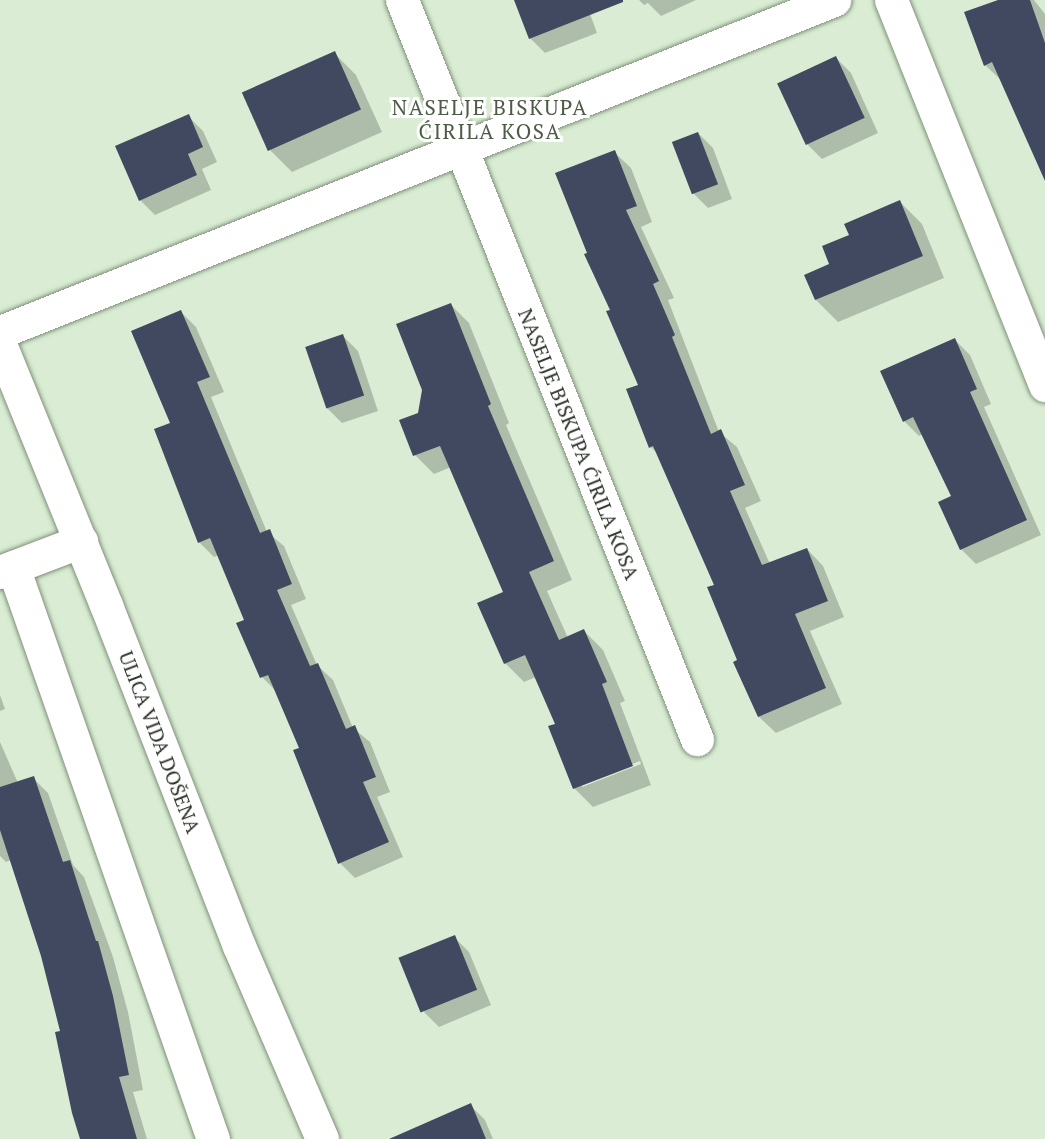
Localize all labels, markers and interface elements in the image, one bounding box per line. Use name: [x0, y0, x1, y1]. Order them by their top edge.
district label: NASELJE BISKUPA ĆIRILA KOSA: [392, 94, 588, 144]
street label: NASELJE BISKUPA ĆIRILA KOSA: [513, 305, 645, 583]
street label: ULICA VIDA DOŠENA: [114, 647, 206, 837]

